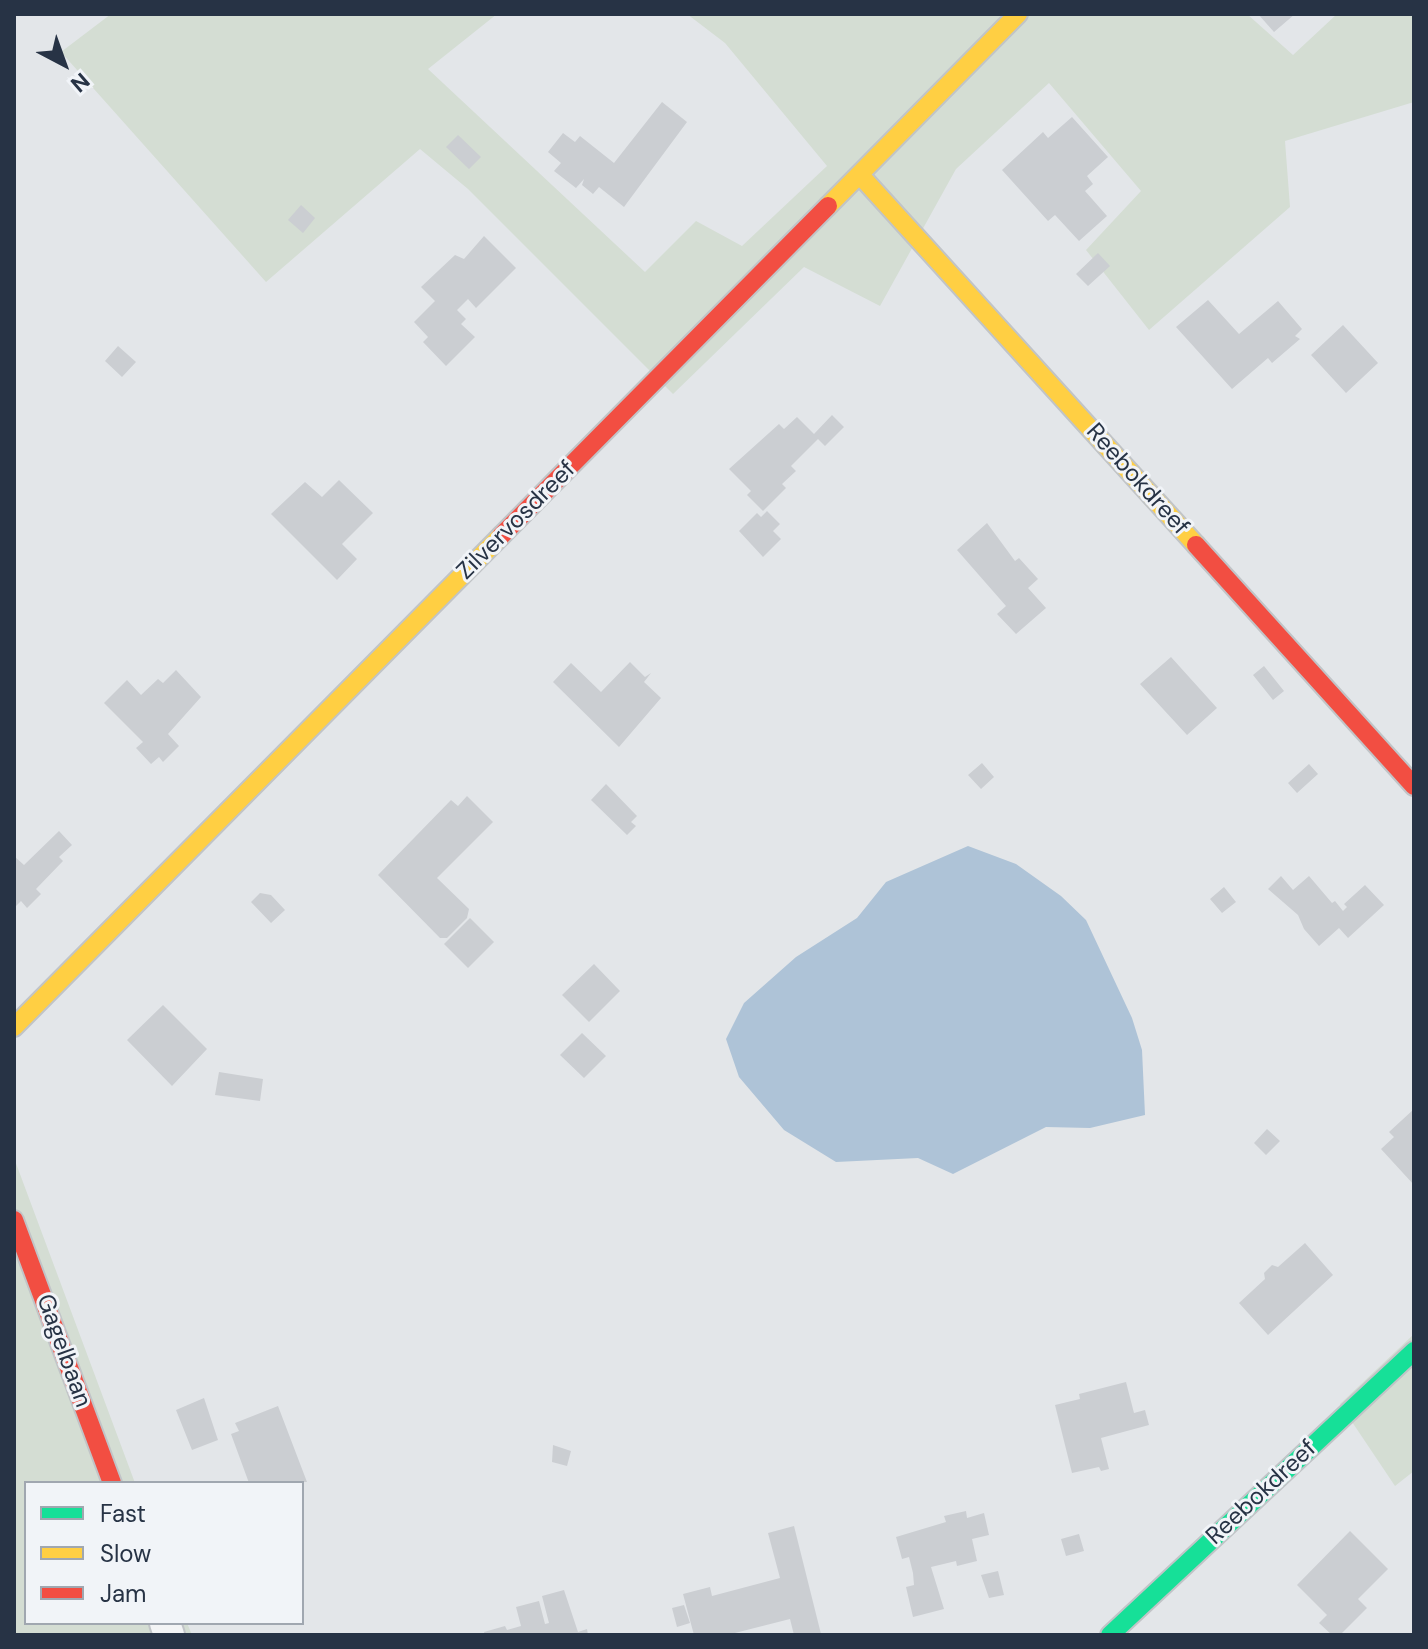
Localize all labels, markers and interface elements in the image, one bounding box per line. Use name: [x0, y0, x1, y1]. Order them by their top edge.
north arrow: [24, 24, 104, 104]
text: N: [65, 66, 96, 99]
street label: Reebokdreef: [1079, 418, 1195, 542]
street label: Zilvervosdreef: [452, 456, 582, 586]
street label: Gagelbaan: [29, 1291, 97, 1411]
street label: Reebokdreef: [1201, 1435, 1323, 1551]
legend: [24, 1481, 304, 1625]
text: Fast: [100, 1498, 146, 1529]
text: Slow: [100, 1538, 151, 1569]
text: Jam: [100, 1578, 146, 1609]

